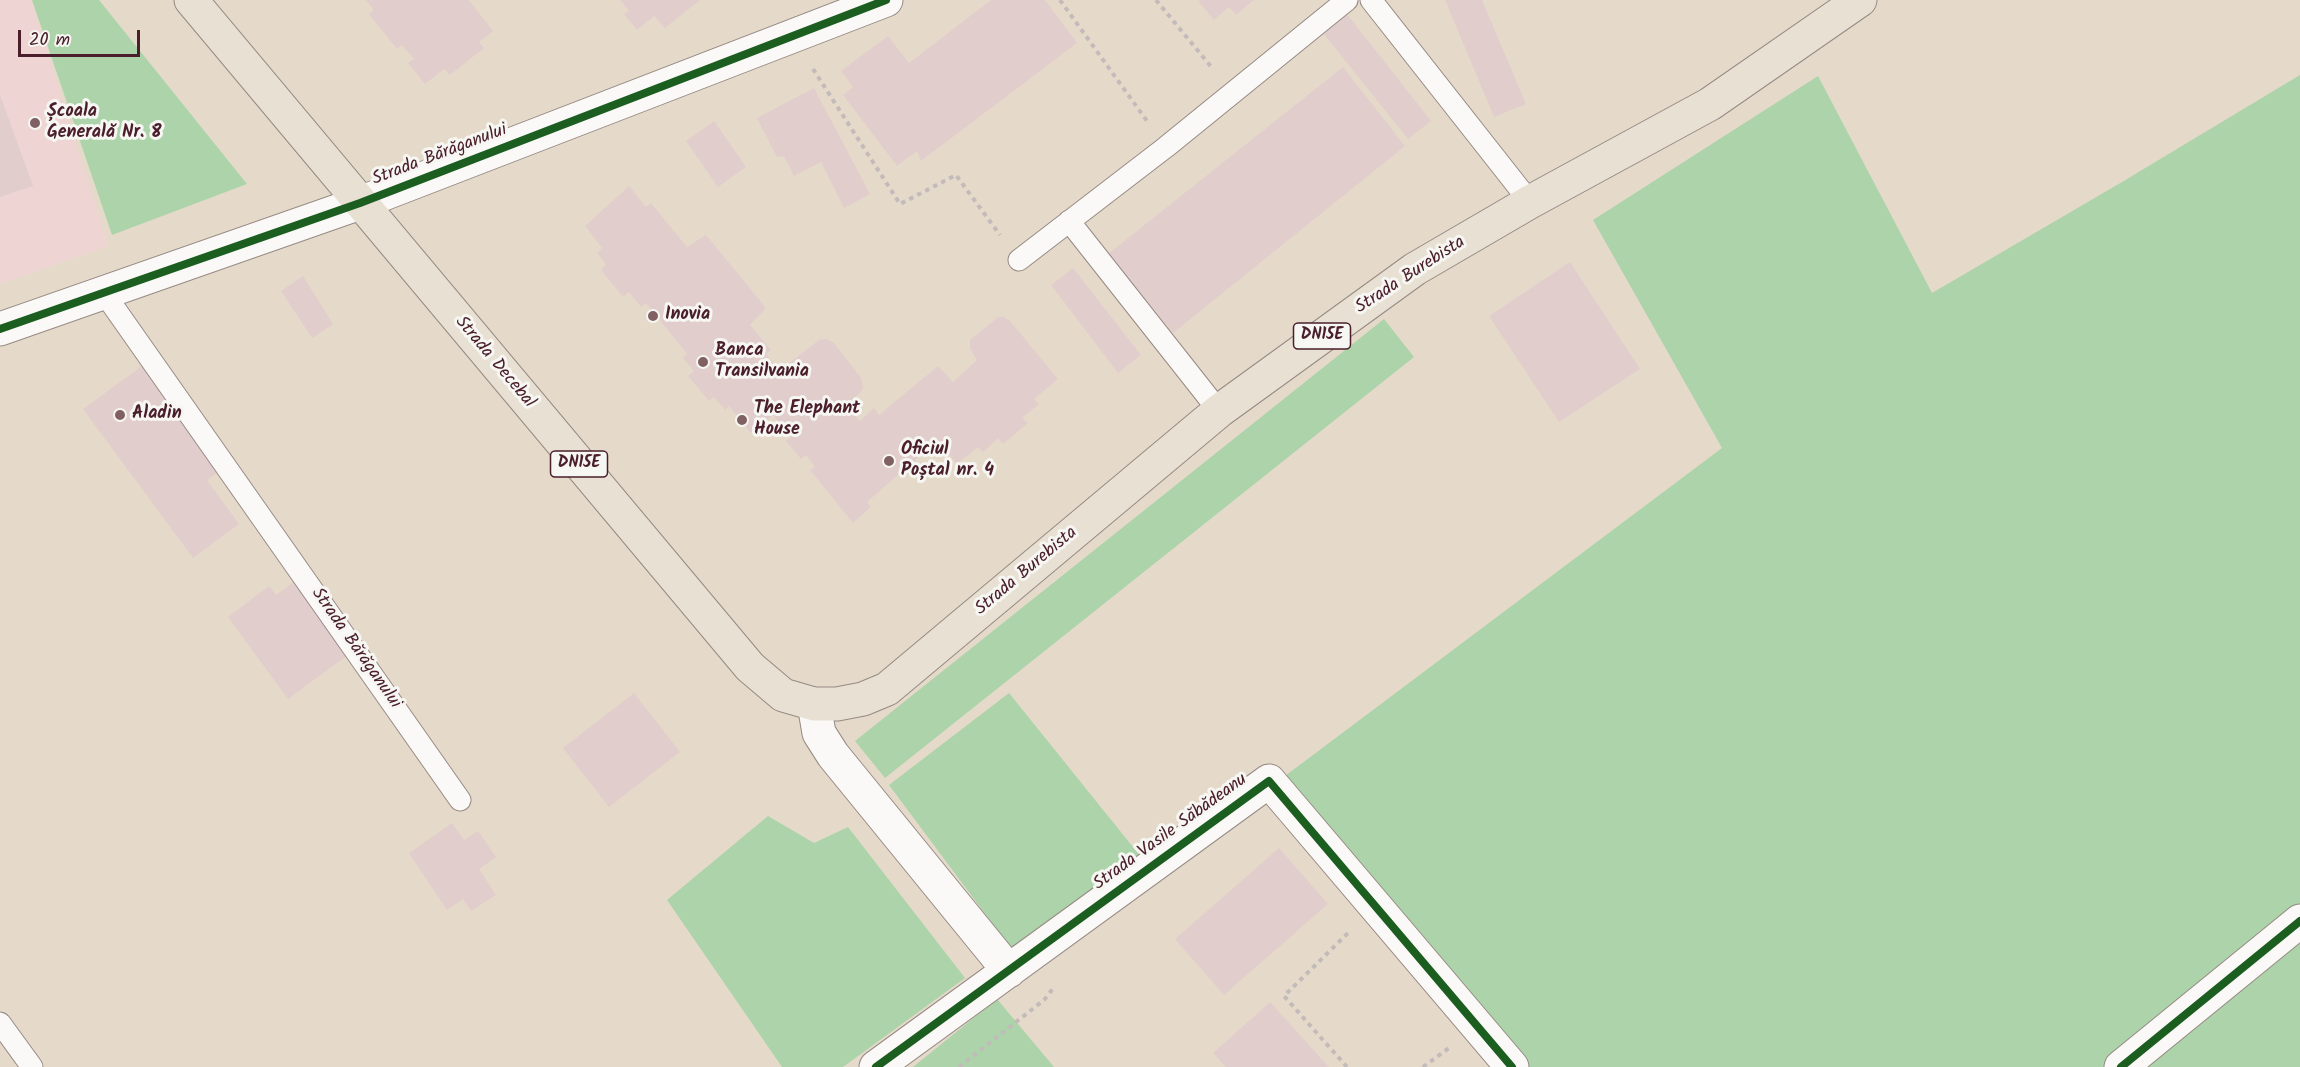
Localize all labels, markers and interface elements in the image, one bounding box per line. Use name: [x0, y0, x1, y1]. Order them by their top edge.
scale bar: [21, 18, 142, 56]
text: 20 m: [29, 26, 70, 55]
place label: Școala Generală Nr. 8: [47, 102, 162, 144]
marker: Școala Generală Nr. 8: [28, 116, 42, 130]
street label: Strada Bărăganului: [370, 120, 510, 192]
street label: Strada Burebista: [1352, 232, 1470, 320]
place label: Inovia: [665, 305, 710, 327]
marker: Inovia: [646, 309, 660, 323]
street label: Strada Decebal: [449, 313, 539, 413]
road number: DN15E: [1294, 323, 1350, 349]
place label: Banca Transilvania: [715, 341, 809, 384]
marker: Banca Transilvania: [696, 355, 710, 369]
place label: The Elephant House: [754, 399, 860, 442]
place label: Aladin: [132, 404, 182, 426]
marker: Aladin: [113, 408, 127, 422]
marker: The Elephant House: [735, 413, 749, 427]
place label: Oficiul Poștal nr. 4: [901, 440, 994, 482]
road number: DN15E: [550, 451, 608, 477]
marker: Oficiul Poștal nr. 4: [882, 454, 896, 468]
street label: Strada Burebista: [972, 523, 1082, 621]
street label: Strada Bărăganului: [305, 584, 405, 714]
street label: Strada Vasile Săbădeanu: [1090, 770, 1252, 896]

